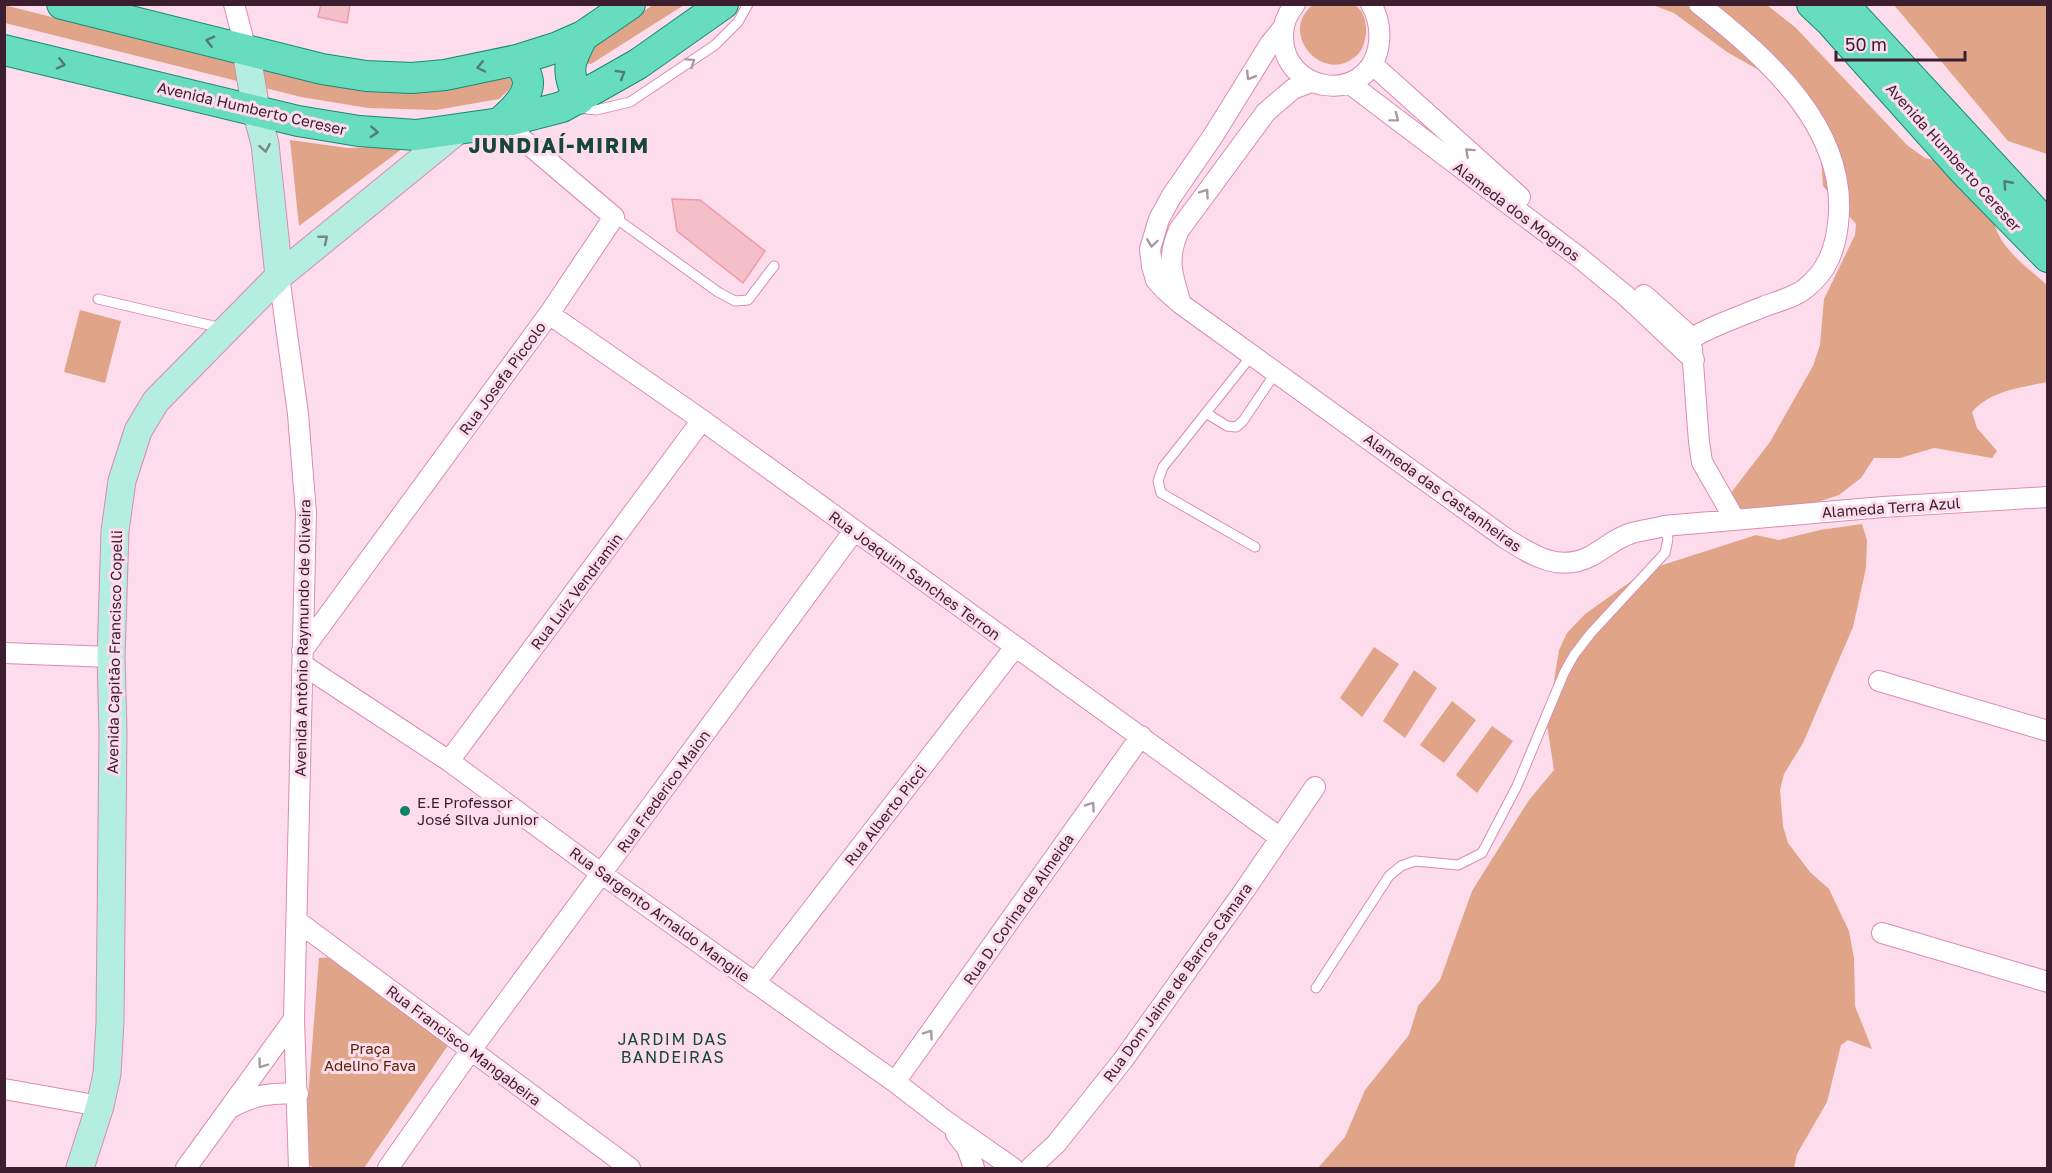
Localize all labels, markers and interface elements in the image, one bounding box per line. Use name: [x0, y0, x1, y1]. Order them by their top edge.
scale bar: [1836, 24, 1965, 62]
text: 50 m: [1845, 33, 1887, 55]
one-way arrow: [205, 35, 215, 48]
one-way arrow: [56, 56, 66, 69]
one-way arrow: [684, 58, 695, 69]
one-way arrow: [476, 60, 486, 73]
one-way arrow: [615, 69, 625, 81]
one-way arrow: [1247, 70, 1258, 81]
street label: Avenida Humberto Cereser: [156, 78, 348, 139]
street label: Avenida Humberto Cereser: [1883, 79, 2025, 235]
one-way arrow: [1388, 111, 1399, 122]
one-way arrow: [370, 126, 379, 139]
district label: JUNDIAÍ-MIRIM: [468, 132, 650, 158]
one-way arrow: [258, 143, 271, 153]
one-way arrow: [1465, 148, 1475, 159]
street label: Alameda dos Mognos: [1450, 158, 1584, 264]
one-way arrow: [2003, 180, 2014, 191]
one-way arrow: [1198, 189, 1209, 200]
one-way arrow: [317, 236, 328, 247]
one-way arrow: [1147, 239, 1159, 248]
street label: Rua Josefa Piccolo: [455, 318, 549, 438]
street label: Alameda das Castanheiras: [1361, 429, 1525, 555]
street label: Alameda Terra Azul: [1821, 493, 1961, 521]
street label: Avenida Antônio Raymundo de Oliveira: [291, 499, 313, 777]
street label: Rua Joaquim Sanches Terron: [826, 507, 1004, 643]
street label: Rua Luiz Vendramin: [526, 529, 626, 653]
street label: Avenida Capitão Francisco Copelli: [103, 530, 125, 774]
street label: Rua Frederico Maion: [613, 726, 713, 856]
street label: Rua Alberto Picci: [840, 761, 930, 869]
place label: E.E Professor José Silva Junior: [417, 793, 539, 828]
one-way arrow: [1084, 802, 1095, 813]
marker: E.E Professor José Silva Junior: [398, 804, 412, 818]
street label: Rua D. Corina de Almeida: [959, 830, 1077, 988]
street label: Rua Sargento Arnaldo Mangile: [566, 843, 754, 986]
street label: Rua Dom Jaime de Barros Câmara: [1099, 879, 1255, 1085]
street label: Rua Francisco Mangabeira: [383, 981, 545, 1109]
district label: JARDIM DAS BANDEIRAS: [618, 1029, 728, 1067]
one-way arrow: [922, 1029, 933, 1040]
park label: Praça Adelino Fava: [324, 1039, 416, 1074]
one-way arrow: [258, 1057, 269, 1068]

